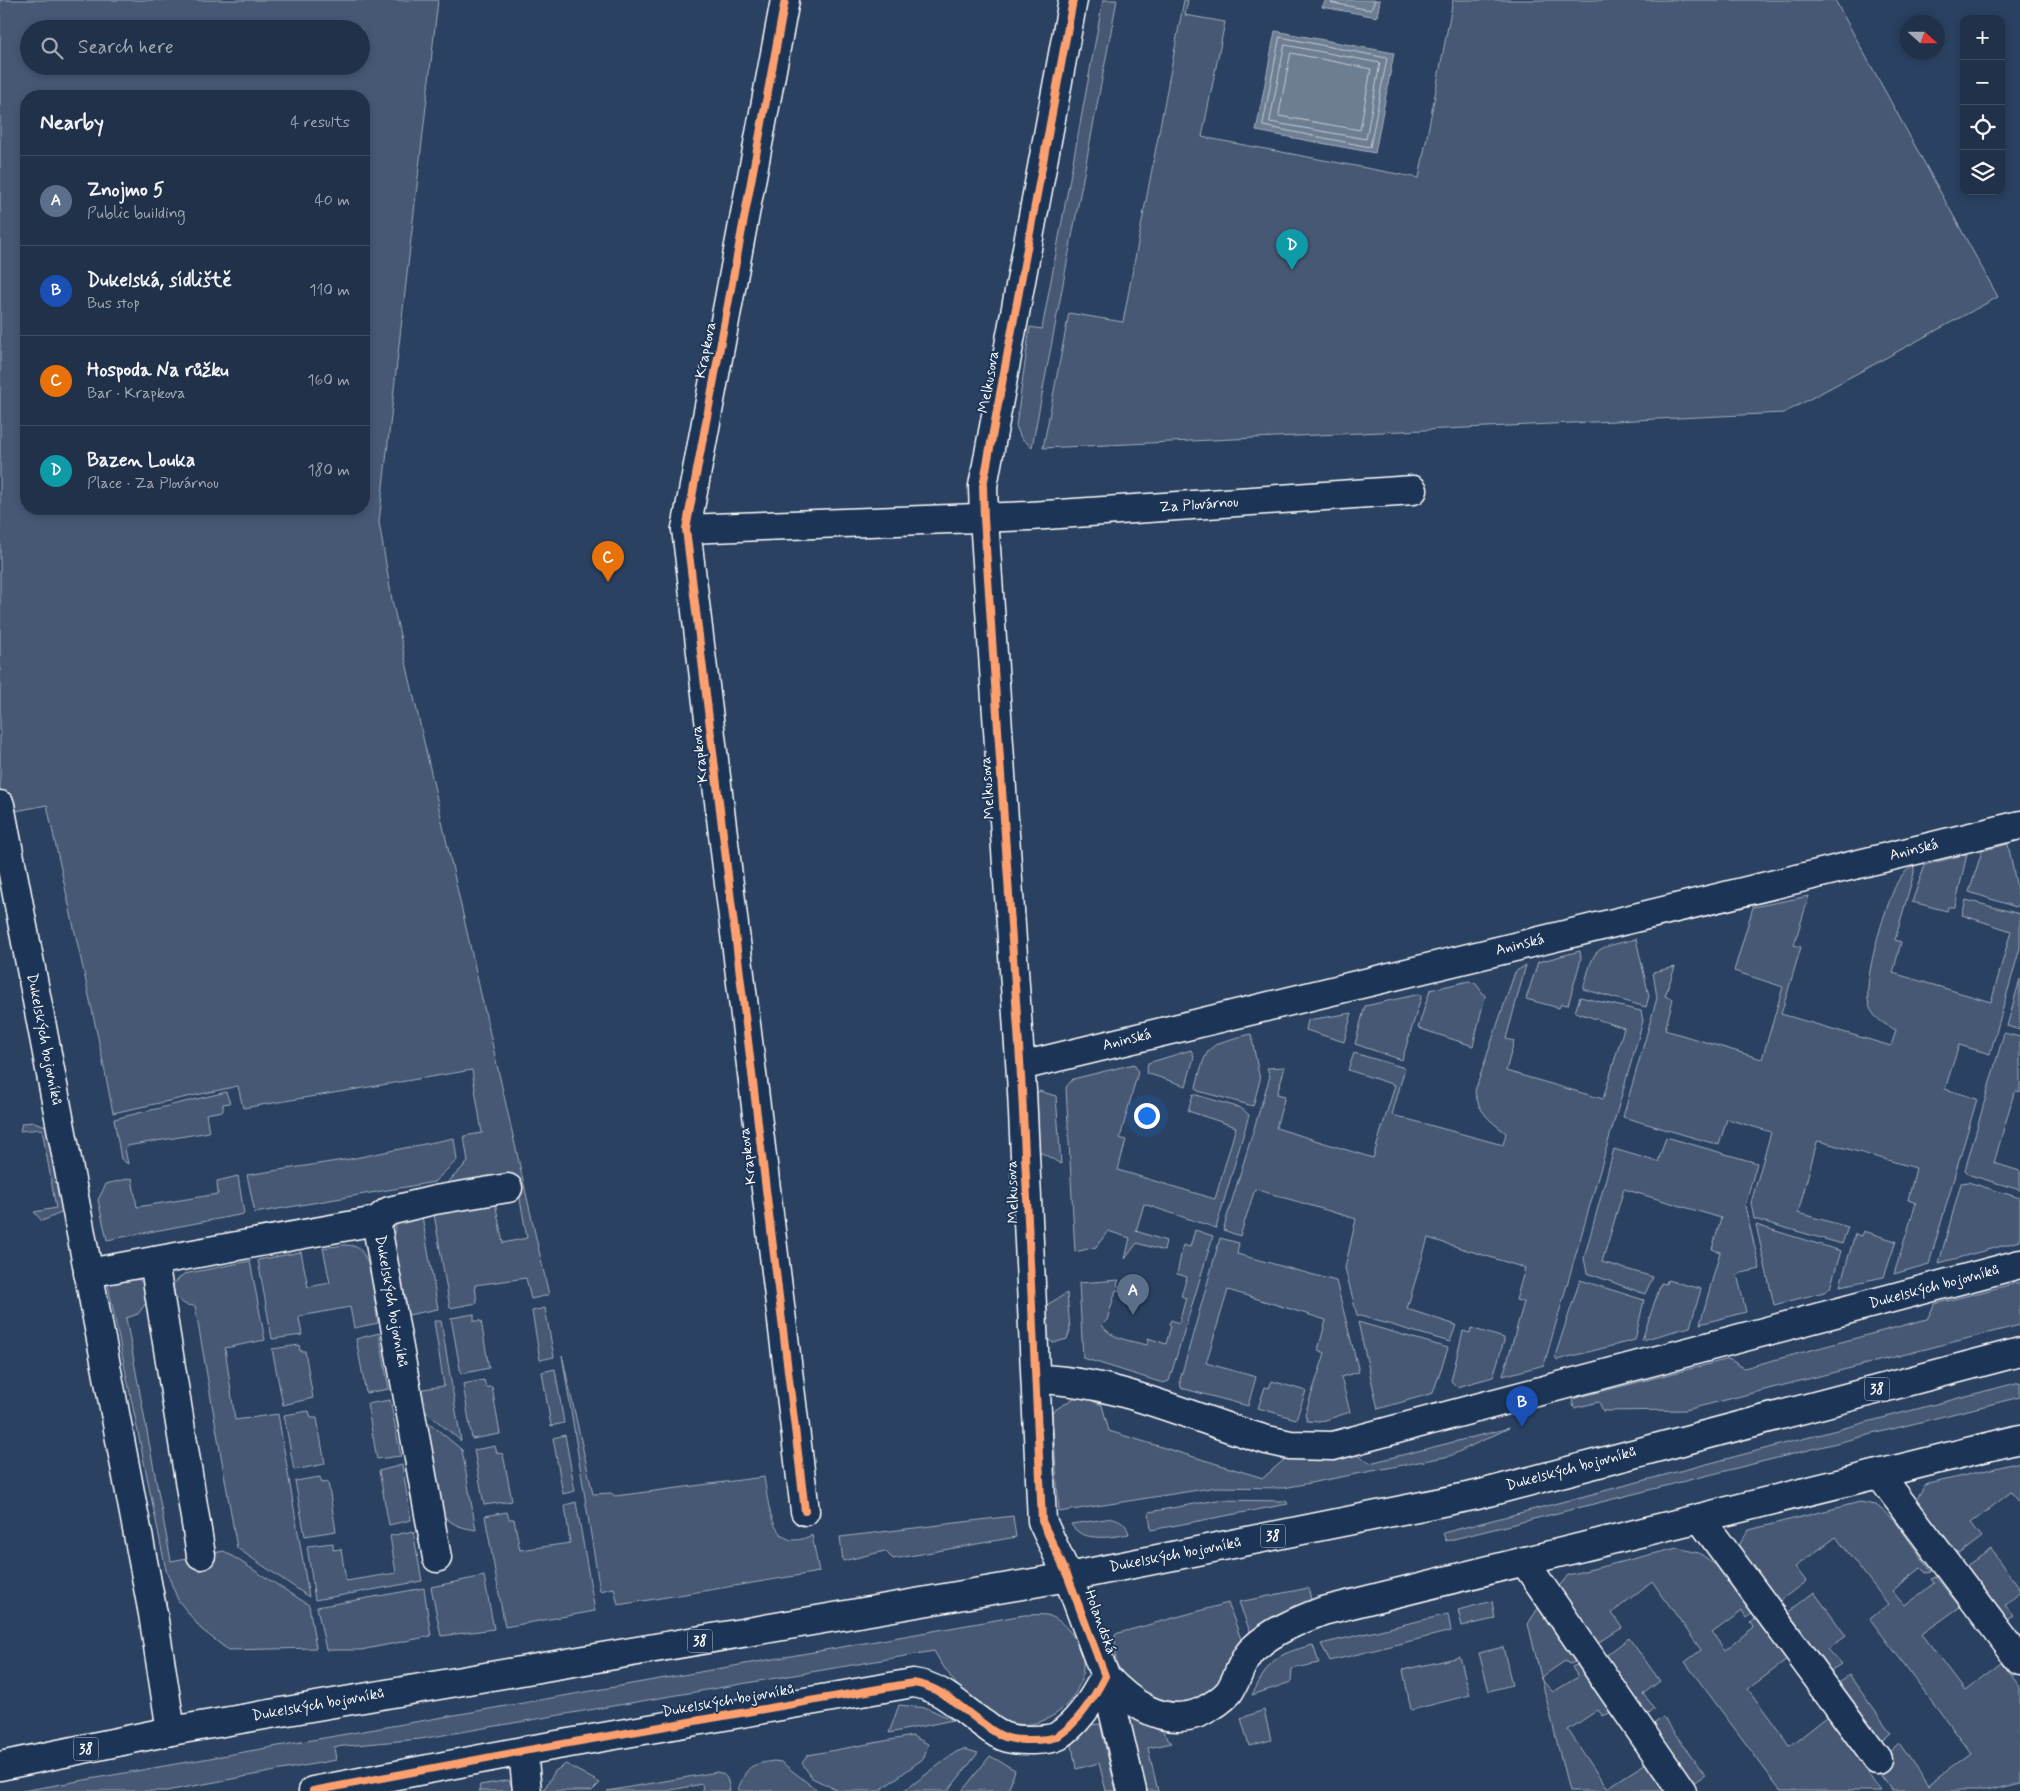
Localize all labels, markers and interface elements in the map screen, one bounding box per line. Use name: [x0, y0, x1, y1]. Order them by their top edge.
north arrow: [1900, 15, 1945, 60]
map controls: [1960, 15, 2005, 195]
button: +: [1960, 15, 2005, 60]
search box: [20, 20, 370, 75]
icon: search: [38, 34, 66, 62]
text: Search here: [78, 35, 174, 60]
button: −: [1960, 60, 2005, 105]
button: locate: [1960, 105, 2005, 150]
text: Nearby: [40, 109, 104, 137]
text: 4 results: [290, 112, 350, 133]
button: layers: [1960, 150, 2005, 195]
text: Znojmo 5: [87, 178, 164, 203]
text: A: [51, 190, 61, 211]
text: 40 m: [314, 190, 350, 211]
text: Public building: [87, 203, 186, 224]
pin: D: [1276, 229, 1308, 270]
text: Dukelská, sídliště: [87, 268, 232, 293]
text: B: [51, 280, 61, 301]
text: 110 m: [309, 280, 350, 301]
text: Bus stop: [87, 293, 140, 314]
street label: Krapkova: [691, 320, 721, 380]
street label: Melkusova: [974, 349, 1004, 415]
text: Hospoda Na růžku: [87, 358, 229, 383]
text: C: [50, 370, 62, 391]
text: 160 m: [307, 370, 350, 391]
text: Bar · Krapkova: [87, 383, 186, 404]
text: Bazen Louka: [87, 448, 195, 473]
text: D: [50, 460, 62, 481]
text: 180 m: [307, 460, 350, 481]
text: Place · Za Plovárnou: [87, 473, 219, 494]
street label: Za Plovárnou: [1159, 492, 1239, 518]
pin: C: [592, 541, 624, 582]
street label: Krapkova: [687, 724, 713, 784]
street label: Melkusova: [976, 756, 1000, 820]
street label: Aninská: [1887, 834, 1941, 866]
street label: Aninská: [1493, 929, 1547, 961]
street label: Dukelských bojovníků: [21, 971, 67, 1107]
street label: Aninská: [1100, 1024, 1154, 1056]
your location: [1134, 1103, 1160, 1129]
street label: Krapkova: [735, 1126, 761, 1186]
street label: Melkusova: [1002, 1160, 1024, 1224]
street label: Dukelských bojovníků: [370, 1233, 412, 1369]
street label: Dukelských bojovníků: [1867, 1260, 2001, 1314]
pin: A: [1117, 1274, 1149, 1315]
road number: 38: [1864, 1378, 1890, 1400]
pin: B: [1506, 1386, 1538, 1427]
street label: Dukelských bojovníků: [1504, 1442, 1638, 1496]
road number: 38: [1260, 1524, 1286, 1548]
street label: Dukelských bojovníků: [1107, 1532, 1243, 1578]
street label: Holandská: [1079, 1587, 1121, 1657]
road number: 38: [688, 1630, 712, 1652]
street label: Dukelských bojovníků: [660, 1680, 796, 1722]
street label: Dukelských bojovníků: [250, 1684, 386, 1726]
road number: 38: [74, 1738, 98, 1760]

